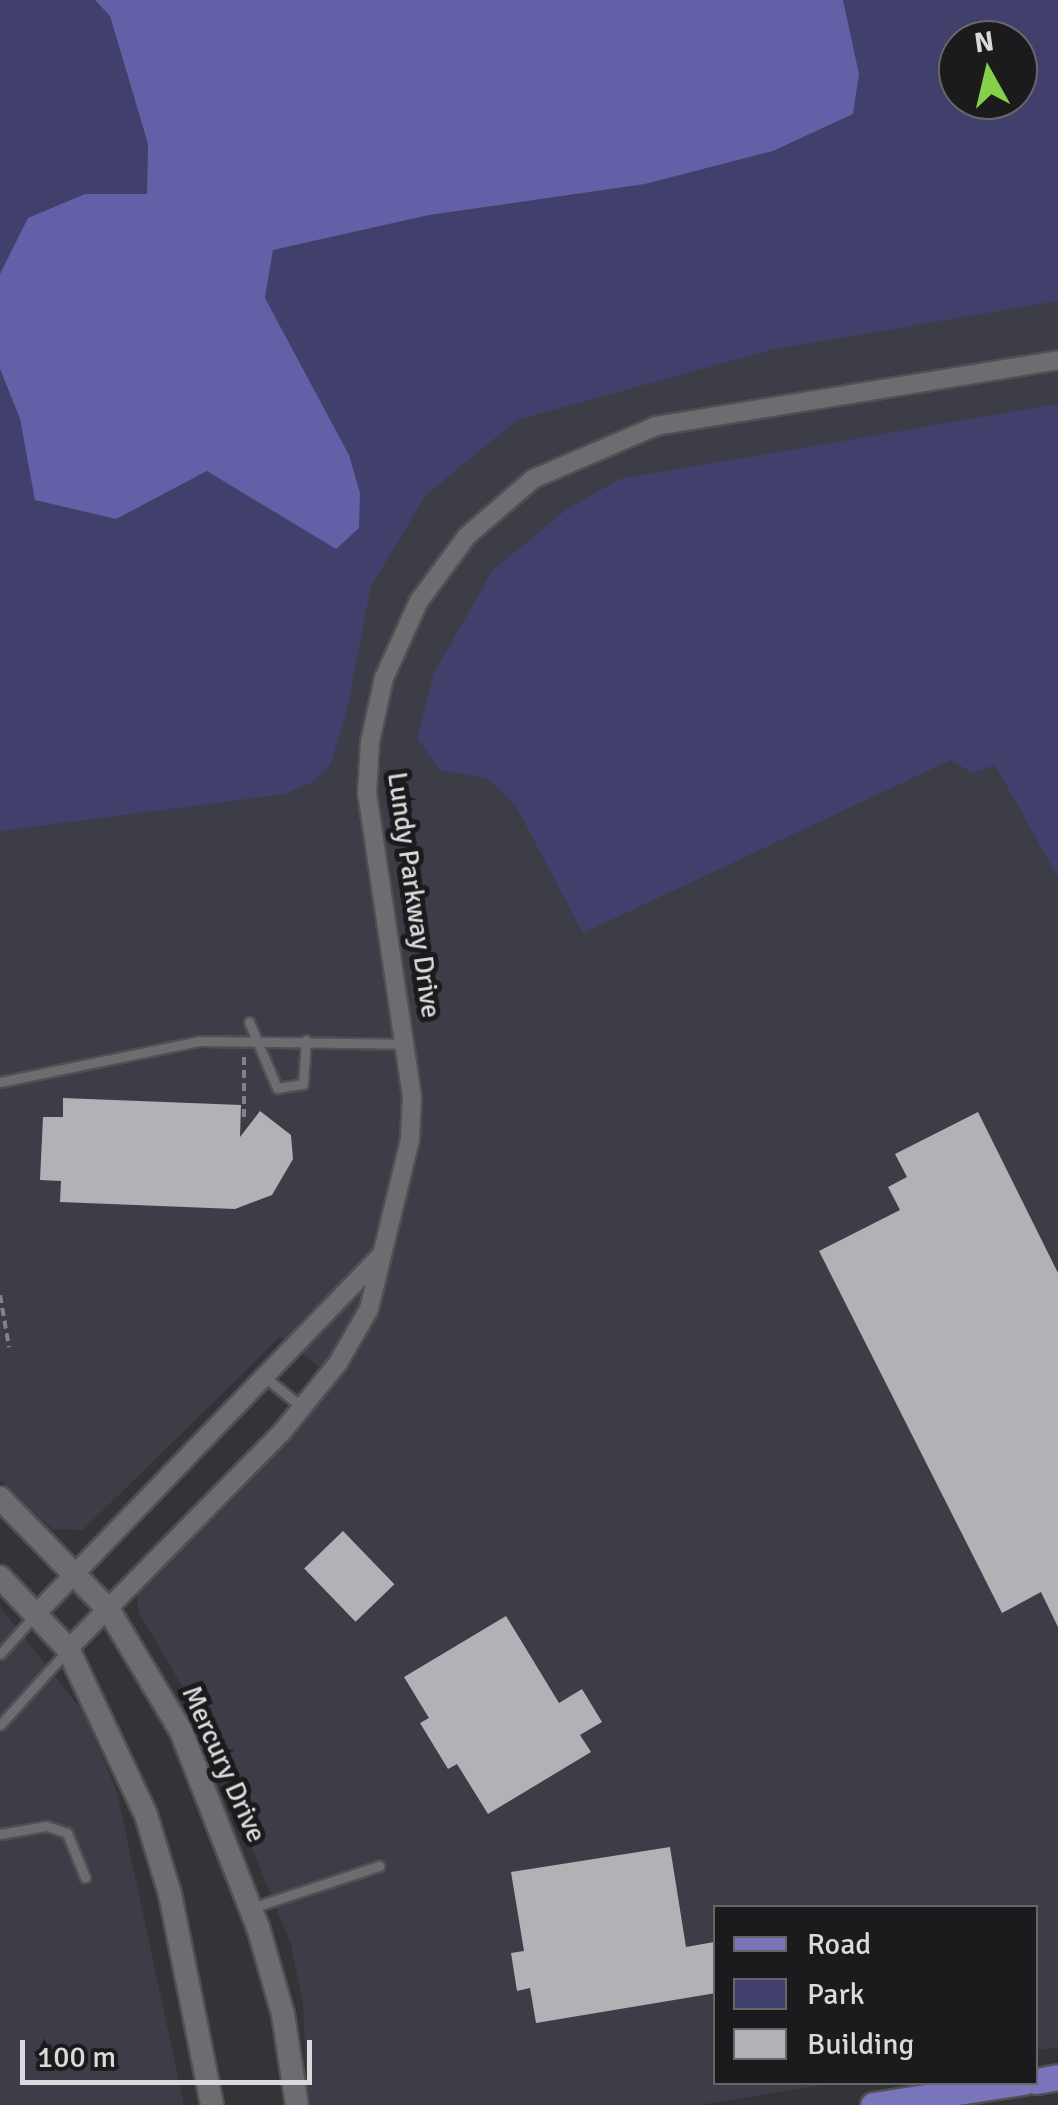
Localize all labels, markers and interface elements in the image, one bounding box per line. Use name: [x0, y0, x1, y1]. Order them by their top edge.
north arrow: [938, 20, 1038, 120]
text: N: [972, 24, 996, 60]
street label: Lundy Parkway Drive: [380, 770, 448, 1020]
street label: Mercury Drive: [175, 1681, 273, 1847]
legend: [713, 1905, 1038, 2085]
text: Road: [807, 1926, 871, 1963]
text: Park: [807, 1976, 865, 2013]
scale bar: [25, 2020, 318, 2082]
text: Building: [807, 2026, 914, 2063]
text: 100 m: [37, 2039, 116, 2076]

